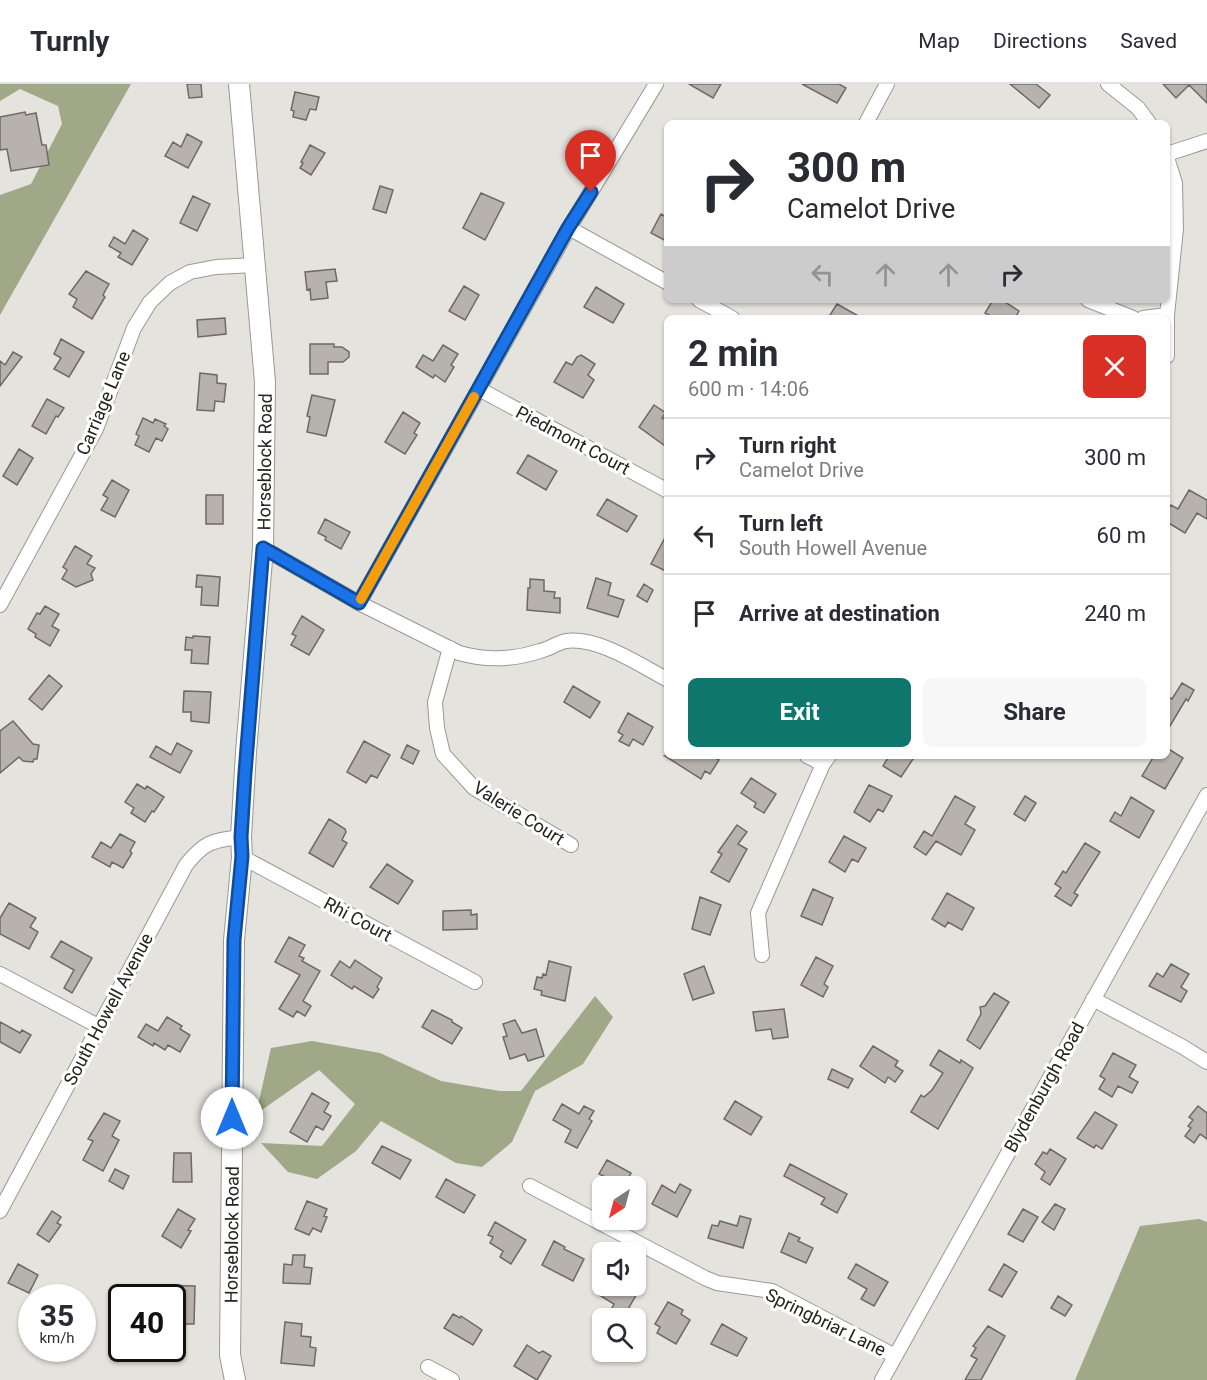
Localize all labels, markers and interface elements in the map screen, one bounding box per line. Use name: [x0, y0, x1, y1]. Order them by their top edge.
text: Turnly: [30, 25, 109, 58]
text: Map: [918, 29, 960, 53]
text: Directions: [993, 29, 1087, 53]
text: Saved: [1120, 29, 1177, 53]
pin: [565, 130, 616, 192]
icon: arrive: [574, 139, 607, 172]
text: 300 m: [787, 143, 906, 192]
icon: right: [688, 144, 766, 222]
text: Camelot Drive: [787, 193, 955, 225]
icon: left: [806, 258, 839, 291]
icon: ahead: [869, 258, 902, 291]
icon: ahead: [932, 258, 965, 291]
icon: right: [995, 258, 1028, 291]
text: 2 min: [688, 333, 779, 375]
button: close: [1083, 335, 1146, 398]
street label: Carriage Lane: [72, 348, 134, 458]
text: 600 m · 14:06: [688, 377, 809, 401]
street label: Horseblock Road: [253, 393, 275, 530]
street label: Piedmont Court: [512, 401, 634, 479]
text: Turn right: [739, 433, 836, 458]
icon: right: [688, 441, 721, 474]
text: 300 m: [1084, 445, 1146, 470]
text: Camelot Drive: [739, 458, 864, 482]
text: Turn left: [739, 511, 823, 536]
icon: left: [688, 519, 721, 552]
text: 60 m: [1097, 523, 1146, 548]
text: South Howell Avenue: [739, 536, 927, 560]
icon: arrive: [688, 597, 721, 630]
text: Arrive at destination: [739, 601, 940, 626]
text: 240 m: [1084, 601, 1146, 626]
button: Exit: [688, 678, 911, 747]
button: Share: [923, 678, 1146, 747]
street label: Valerie Court: [470, 777, 569, 849]
street label: Rhi Court: [320, 892, 396, 946]
street label: South Howell Avenue: [59, 929, 157, 1089]
street label: Blydenburgh Road: [1000, 1018, 1088, 1156]
position arrow: [200, 1086, 264, 1150]
street label: Horseblock Road: [220, 1166, 242, 1303]
north arrow: [592, 1176, 646, 1230]
map controls: [592, 1176, 646, 1362]
button: sound: [592, 1242, 646, 1296]
speed limit sign: 40: [108, 1284, 186, 1362]
street label: Springbriar Lane: [762, 1284, 890, 1360]
text: 35: [40, 1298, 74, 1333]
button: search: [592, 1308, 646, 1362]
text: km/h: [39, 1329, 75, 1347]

